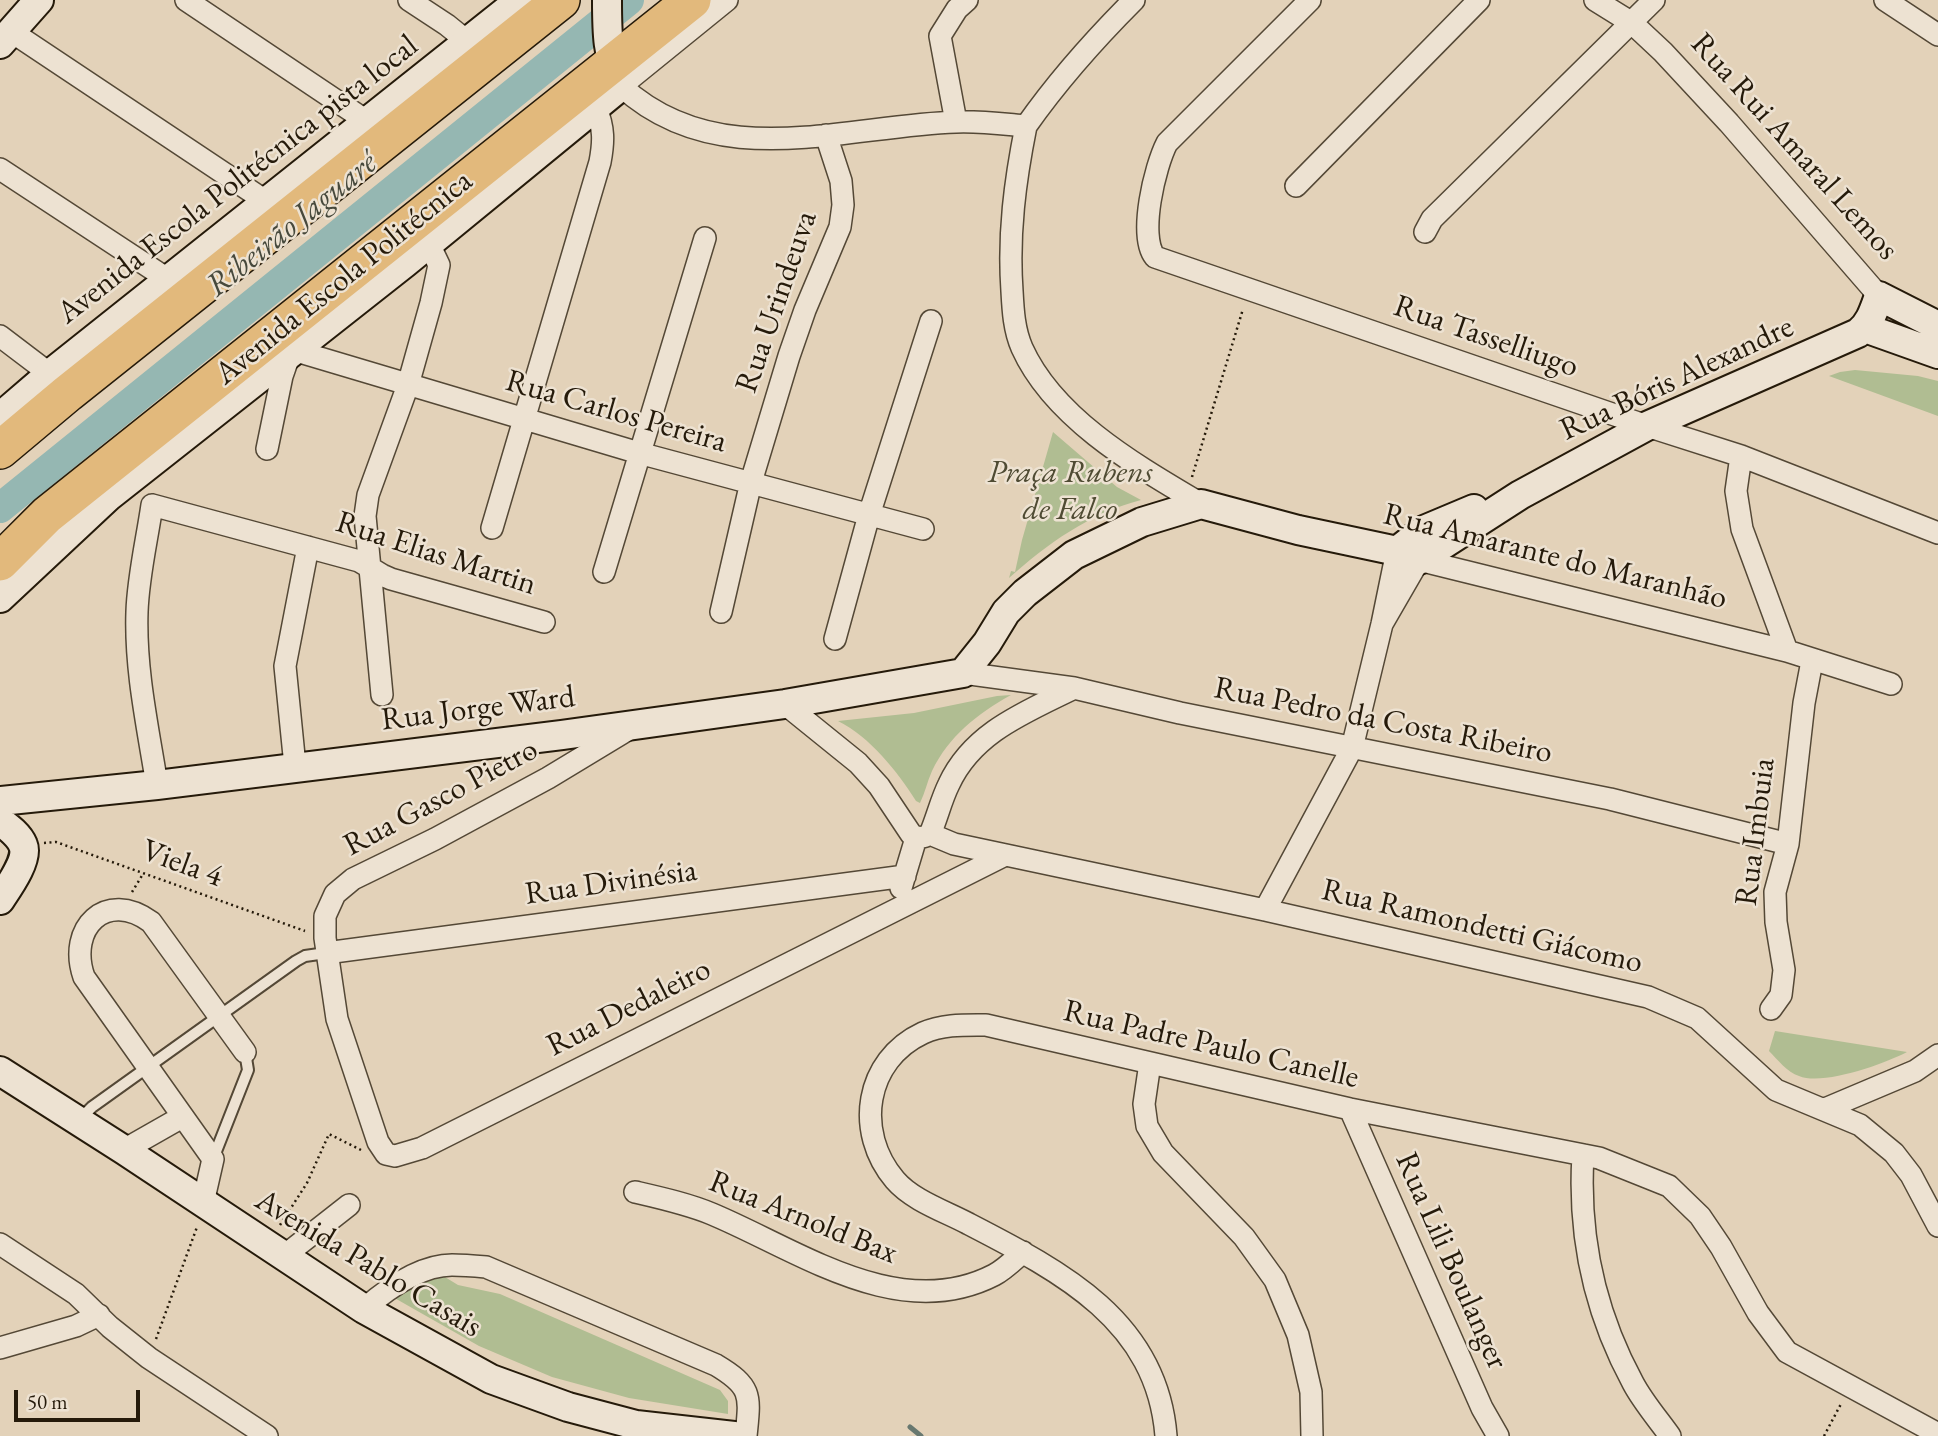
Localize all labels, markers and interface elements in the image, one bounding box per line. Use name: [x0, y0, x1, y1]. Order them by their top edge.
street label: Rua Rui Amaral Lemos: [1682, 26, 1906, 268]
street label: Avenida Escola Politécnica pista local: [50, 27, 426, 333]
water label: Ribeirão Jaguaré: [198, 144, 386, 306]
street label: Avenida Escola Politécnica: [207, 162, 481, 394]
street label: Rua Urindeuva: [728, 206, 826, 398]
street label: Rua Tasselliugo: [1389, 287, 1583, 387]
street label: Rua Bóris Alexandre: [1554, 308, 1800, 450]
street label: Rua Carlos Pereira: [501, 362, 731, 462]
park label: Praça Rubens de Falco: [987, 454, 1153, 529]
street label: Rua Amarante do Maranhão: [1379, 496, 1731, 618]
street label: Rua Elias Martin: [331, 504, 541, 604]
street label: Rua Pedro da Costa Ribeiro: [1211, 669, 1555, 773]
street label: Rua Jorge Ward: [379, 678, 577, 740]
street label: Rua Gasco Pietro: [337, 731, 545, 865]
street label: Rua Imbuia: [1728, 756, 1784, 908]
street label: Viela 4: [136, 832, 228, 896]
street label: Rua Divinésia: [523, 852, 699, 914]
street label: Rua Ramondetti Giácomo: [1318, 871, 1646, 983]
street label: Rua Dedaleiro: [541, 950, 717, 1066]
street label: Rua Padre Paulo Canelle: [1060, 992, 1362, 1098]
street label: Rua Lili Boulanger: [1386, 1147, 1516, 1375]
street label: Rua Arnold Bax: [703, 1163, 903, 1273]
street label: Avenida Pablo Casais: [248, 1181, 488, 1347]
scale bar: [18, 1376, 144, 1420]
text: 50 m: [27, 1388, 68, 1415]

